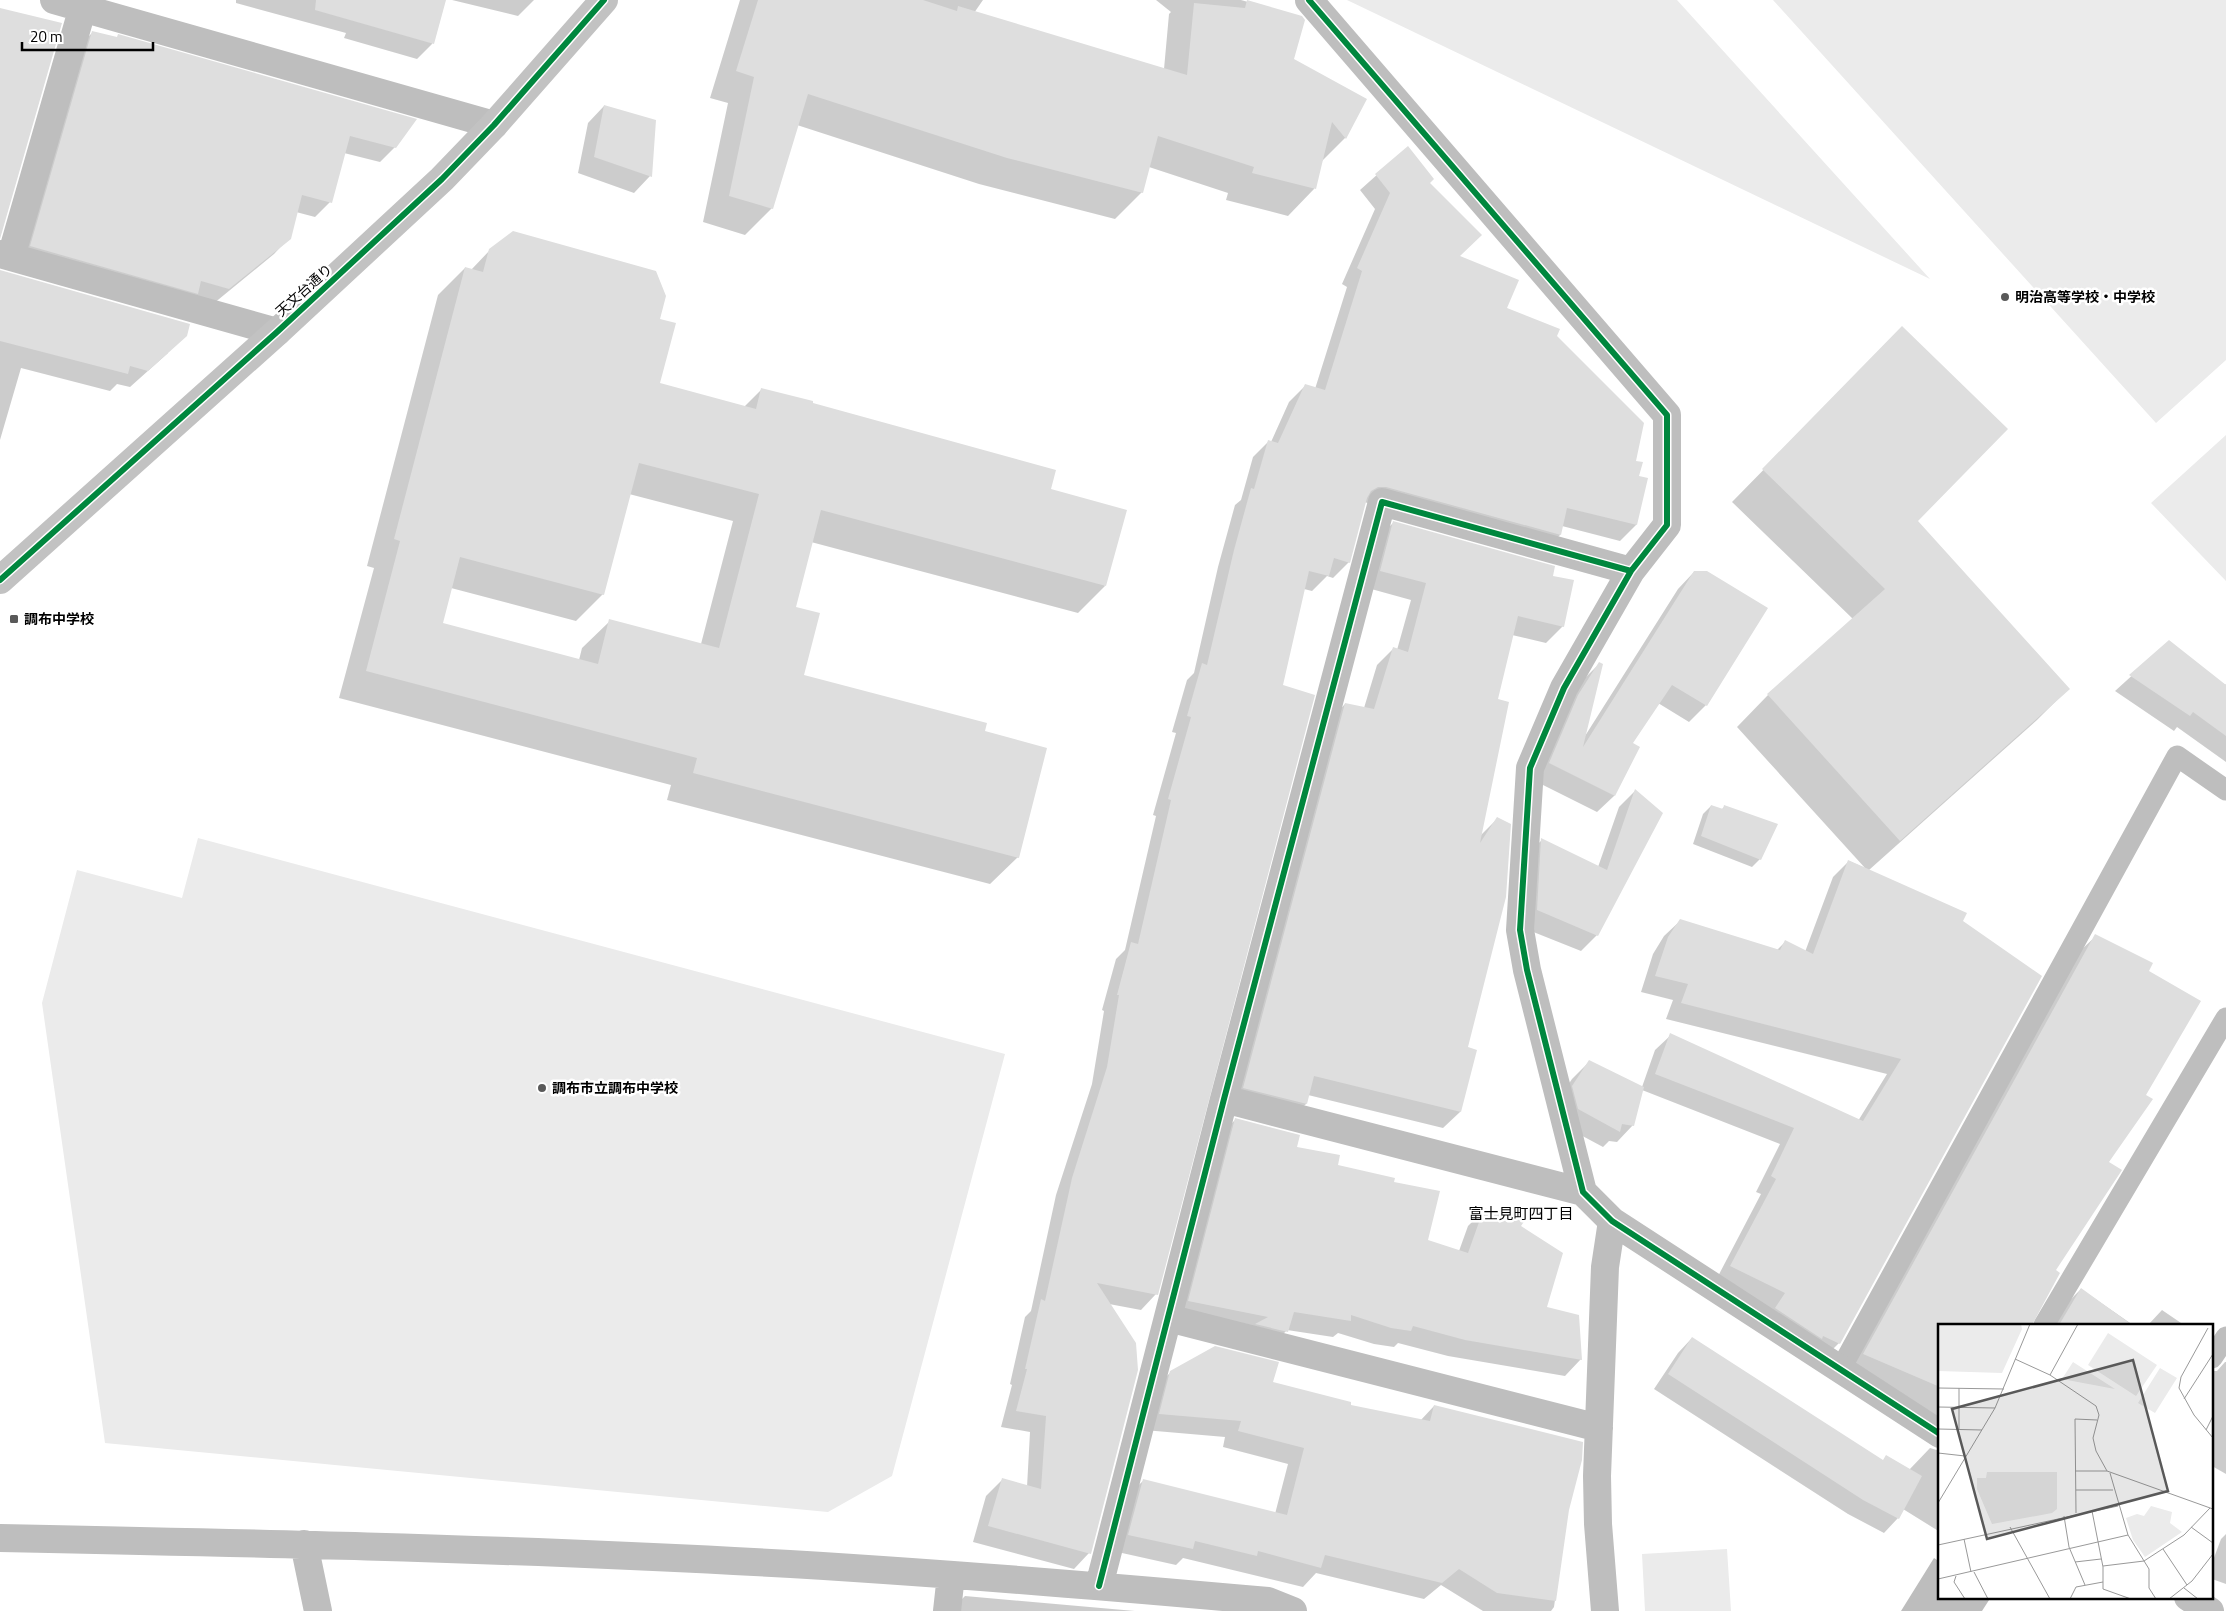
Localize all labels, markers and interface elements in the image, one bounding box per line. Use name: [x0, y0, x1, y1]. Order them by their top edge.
scale bar: [22, 20, 154, 52]
text: 20 m: [30, 25, 63, 48]
street label: 天文台通り: [271, 258, 337, 321]
place label: 明治高等学校・中学校: [2015, 286, 2155, 307]
marker: 明治高等学校・中学校: [1999, 291, 2011, 303]
place label: 調布中学校: [24, 608, 94, 629]
marker: 調布中学校: [8, 613, 20, 625]
place label: 調布市立調布中学校: [552, 1077, 678, 1098]
marker: 調布市立調布中学校: [536, 1082, 548, 1094]
district label: 富士見町四丁目: [1468, 1202, 1574, 1225]
inset map: [1938, 1324, 2214, 1598]

